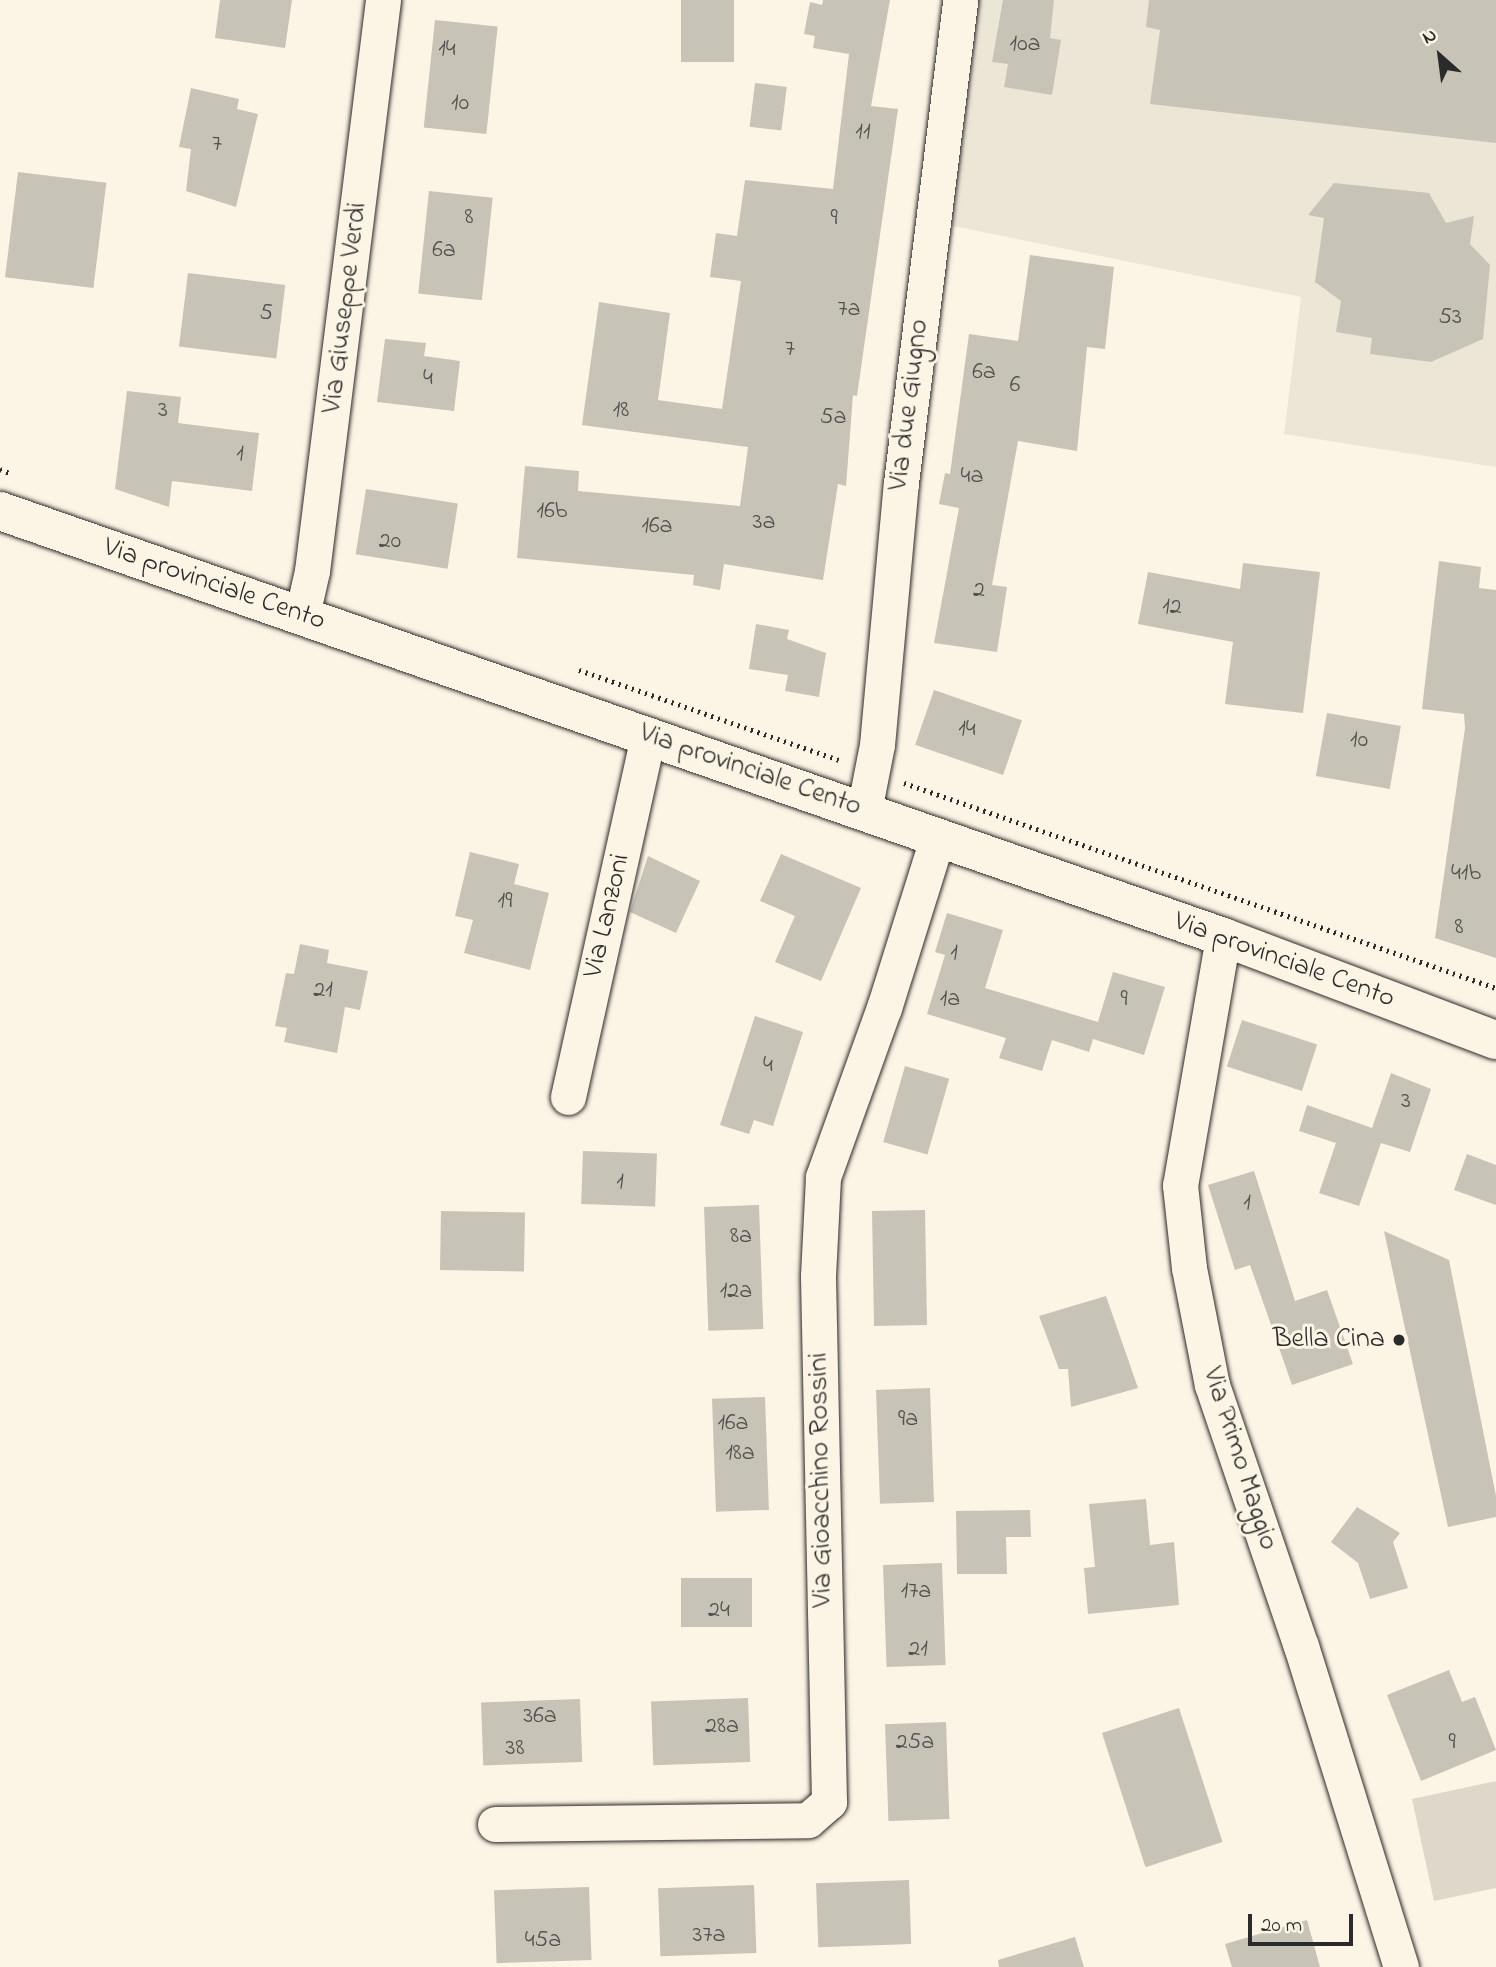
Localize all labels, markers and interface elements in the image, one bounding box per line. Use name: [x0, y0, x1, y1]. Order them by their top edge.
north arrow: [1405, 21, 1475, 91]
text: N: [1418, 22, 1442, 52]
house number: 10a: [1010, 31, 1040, 59]
house number: 14: [438, 36, 456, 64]
house number: 10: [451, 90, 469, 118]
house number: 11: [855, 119, 871, 147]
house number: 7: [212, 131, 222, 159]
street label: Via Giuseppe Verdi: [316, 201, 376, 415]
house number: 8: [465, 204, 473, 232]
house number: 9: [830, 205, 838, 233]
house number: 6a: [432, 237, 456, 265]
house number: 7a: [838, 296, 860, 324]
house number: 5: [259, 300, 273, 328]
house number: 53: [1438, 304, 1462, 332]
street label: Via due Giugno: [883, 317, 937, 493]
house number: 7: [785, 336, 795, 364]
house number: 6a: [972, 359, 996, 387]
house number: 4: [423, 365, 433, 393]
house number: 6: [1010, 372, 1020, 400]
house number: 3: [158, 397, 168, 425]
house number: 18: [613, 397, 629, 425]
house number: 5a: [820, 404, 846, 432]
house number: 1: [236, 441, 244, 469]
house number: 4a: [961, 463, 983, 491]
house number: 16b: [537, 498, 567, 526]
house number: 3a: [753, 509, 775, 537]
house number: 16a: [641, 513, 673, 541]
house number: 20: [379, 528, 401, 556]
street label: Via provinciale Cento: [99, 531, 329, 639]
house number: 2: [973, 577, 985, 605]
house number: 12: [1162, 594, 1182, 622]
house number: 14: [958, 716, 976, 744]
street label: Via provinciale Cento: [635, 717, 865, 825]
house number: 10: [1350, 727, 1368, 755]
street label: Via Lanzoni: [577, 851, 639, 981]
house number: 41b: [1451, 860, 1481, 888]
house number: 19: [498, 888, 512, 916]
street label: Via provinciale Cento: [1169, 905, 1399, 1017]
house number: 8: [1455, 914, 1463, 942]
house number: 1: [950, 940, 958, 968]
house number: 21: [313, 977, 333, 1005]
house number: 1a: [940, 986, 960, 1014]
house number: 9: [1120, 986, 1128, 1014]
house number: 4: [763, 1052, 773, 1080]
house number: 3: [1401, 1088, 1411, 1116]
house number: 1: [616, 1169, 624, 1197]
house number: 1: [1243, 1190, 1251, 1218]
house number: 8a: [730, 1223, 752, 1251]
house number: 12a: [720, 1278, 752, 1306]
place label: Bella Cina: [1273, 1323, 1385, 1357]
marker: Bella Cina: [1391, 1332, 1407, 1348]
street label: Via Gioacchino Rossini: [803, 1352, 841, 1608]
street label: Via Primo Maggio: [1194, 1363, 1284, 1555]
house number: 9a: [898, 1406, 918, 1434]
house number: 16a: [717, 1410, 749, 1438]
house number: 18a: [725, 1440, 755, 1468]
house number: 17a: [901, 1578, 931, 1606]
house number: 24: [708, 1597, 730, 1625]
house number: 21: [908, 1636, 928, 1664]
house number: 36a: [523, 1703, 557, 1731]
house number: 28a: [705, 1713, 739, 1741]
house number: 25a: [896, 1729, 934, 1757]
house number: 9: [1448, 1729, 1456, 1757]
house number: 38: [506, 1735, 524, 1763]
scale bar: [1251, 1900, 1356, 1944]
text: 20 m: [1261, 1911, 1302, 1941]
house number: 37a: [693, 1922, 725, 1950]
house number: 45a: [525, 1927, 561, 1955]

